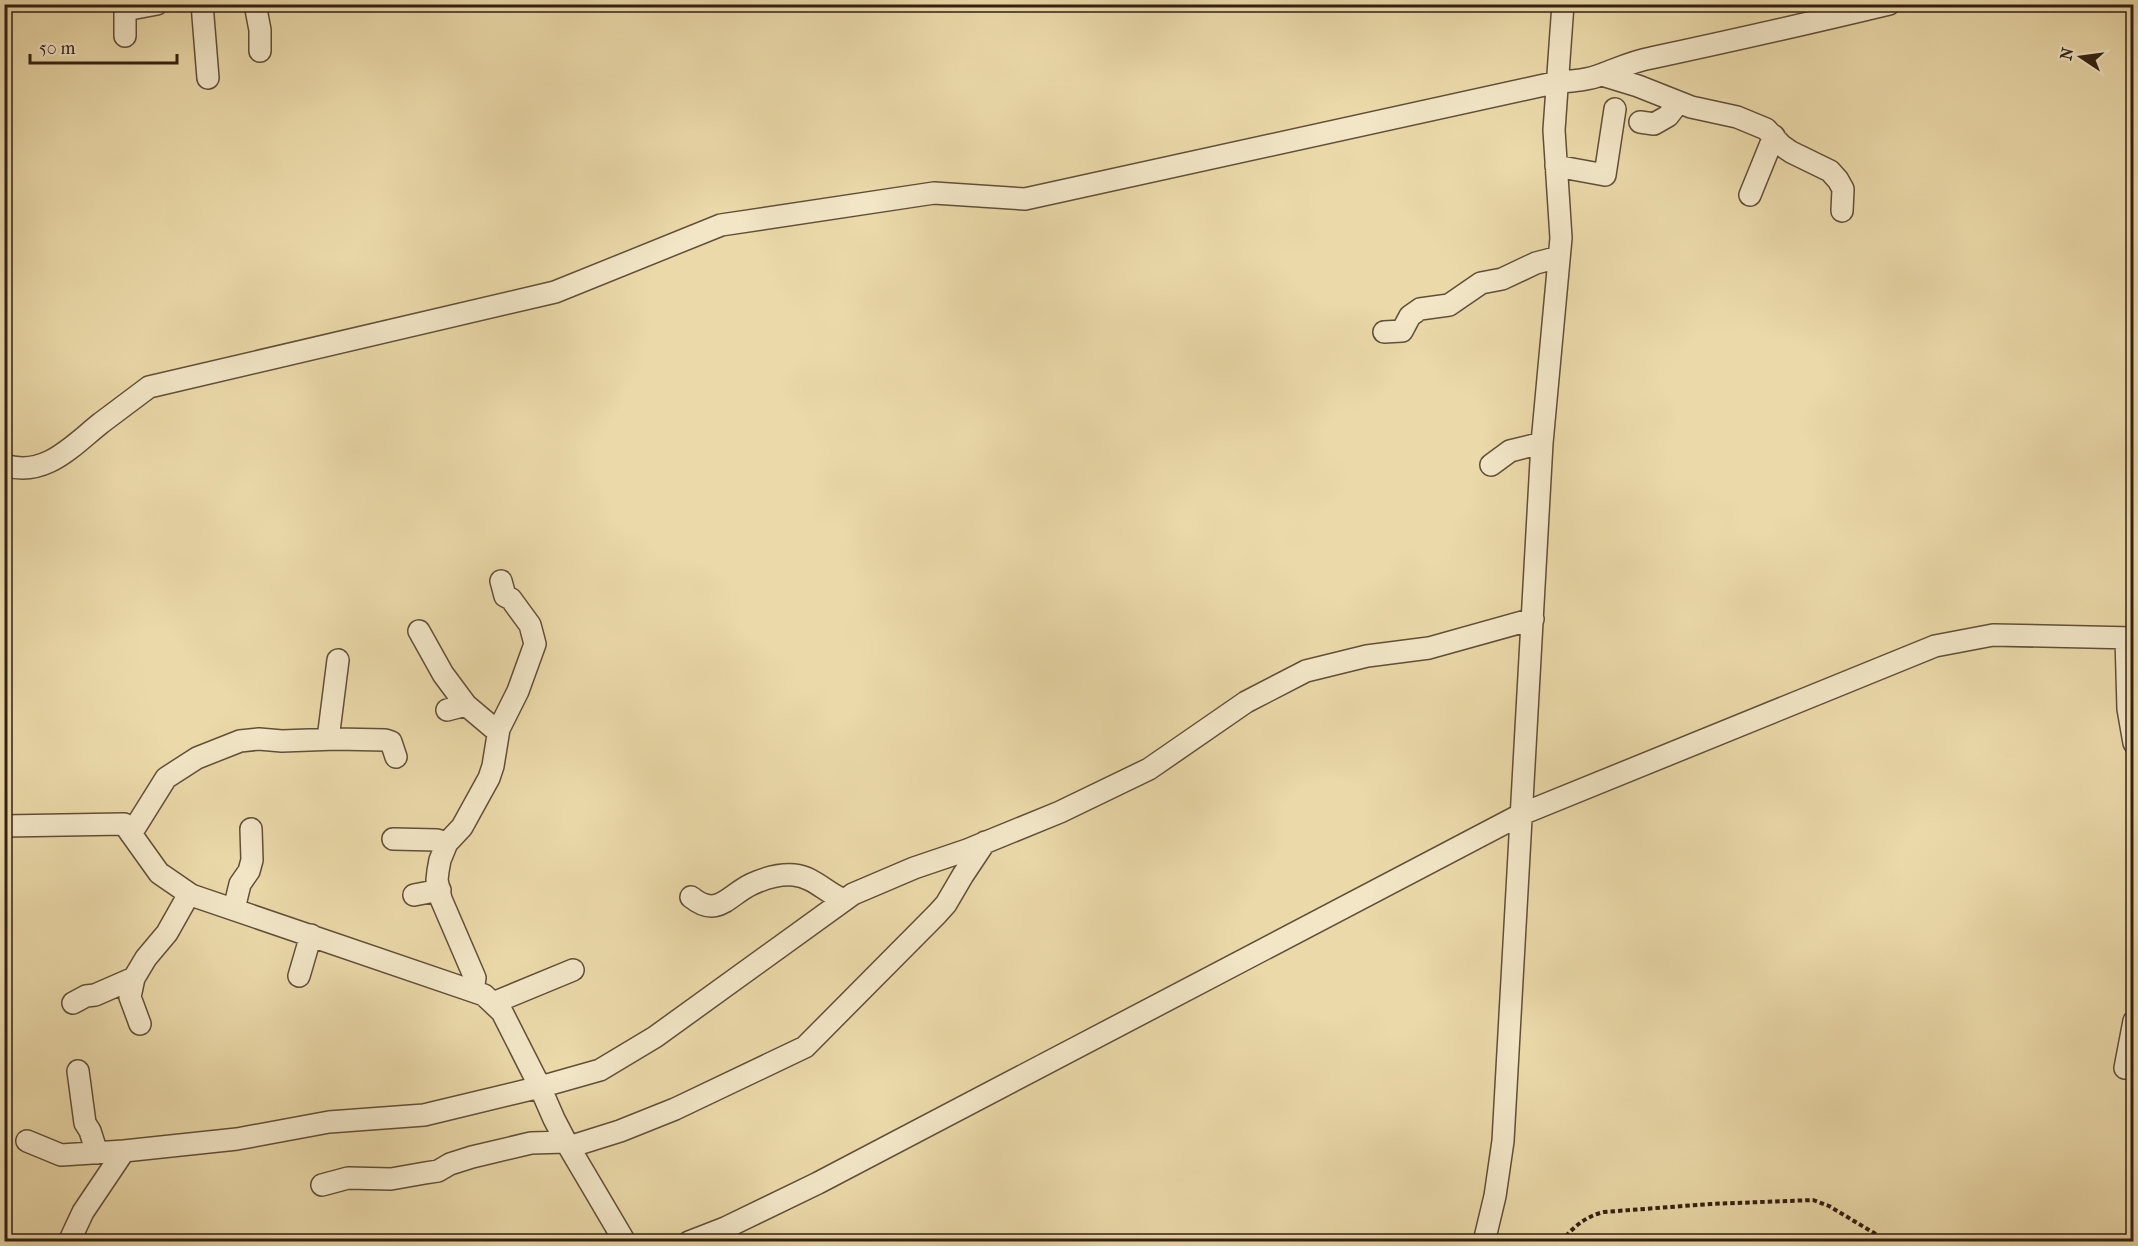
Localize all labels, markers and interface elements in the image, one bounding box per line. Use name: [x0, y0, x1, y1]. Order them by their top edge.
scale bar: [30, 27, 177, 65]
north arrow: [2051, 27, 2111, 87]
text: 50 m: [39, 38, 76, 59]
text: N: [2056, 45, 2078, 62]

